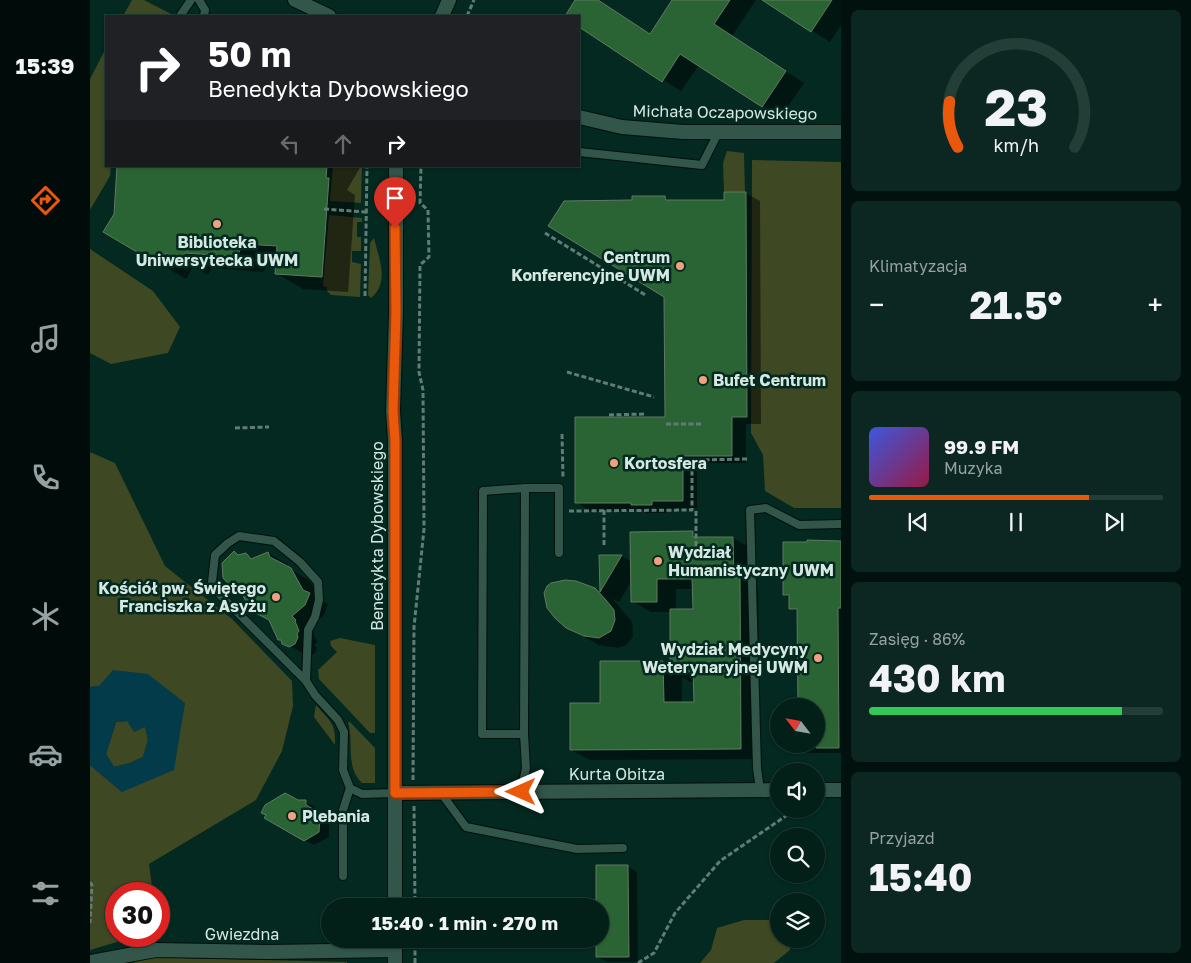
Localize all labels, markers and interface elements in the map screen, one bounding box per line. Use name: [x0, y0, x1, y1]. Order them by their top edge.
text: 50 m: [208, 33, 291, 75]
icon: right: [125, 35, 190, 100]
text: 15:39: [15, 52, 75, 79]
text: Benedykta Dybowskiego: [208, 75, 469, 102]
text: 23: [984, 75, 1048, 137]
street label: Michała Oczapowskiego: [633, 100, 817, 124]
icon: left: [276, 130, 304, 158]
icon: ahead: [329, 130, 357, 158]
icon: right: [382, 130, 410, 158]
text: km/h: [993, 134, 1039, 156]
pin: [374, 177, 416, 228]
icon: directions: [28, 183, 63, 218]
icon: arrive: [381, 184, 409, 212]
marker: Biblioteka Uniwersytecka UWM: [211, 218, 223, 230]
place label: Biblioteka Uniwersytecka UWM: [136, 232, 298, 270]
place label: Centrum Konferencyjne UWM: [511, 247, 670, 285]
text: Klimatyzacja: [869, 256, 967, 276]
marker: Centrum Konferencyjne UWM: [674, 260, 686, 272]
text: 21.5°: [970, 282, 1062, 327]
text: −: [869, 288, 884, 321]
text: +: [1148, 288, 1163, 321]
icon: music: [28, 321, 63, 356]
place label: Bufet Centrum: [713, 370, 826, 390]
marker: Bufet Centrum: [697, 374, 709, 386]
text: 99.9 FM: [944, 435, 1019, 458]
street label: Benedykta Dybowskiego: [367, 441, 387, 631]
place label: Kortosfera: [624, 453, 707, 473]
marker: Kortosfera: [608, 457, 620, 469]
text: Muzyka: [944, 458, 1003, 478]
icon: phone: [28, 460, 63, 495]
icon: previous: [904, 508, 932, 536]
icon: pause: [1002, 508, 1030, 536]
icon: next: [1100, 508, 1128, 536]
place label: Wydział Humanistyczny UWM: [668, 542, 834, 580]
marker: Wydział Humanistyczny UWM: [652, 555, 664, 567]
place label: Kościół pw. Świętego Franciszka z Asyżu: [98, 578, 266, 616]
marker: Kościół pw. Świętego Franciszka z Asyżu: [270, 591, 282, 603]
icon: climate: [28, 599, 63, 634]
text: Zasięg · 86%: [869, 629, 965, 649]
place label: Wydział Medycyny Weterynaryjnej UWM: [642, 639, 808, 677]
marker: Wydział Medycyny Weterynaryjnej UWM: [812, 652, 824, 664]
text: 430 km: [869, 655, 1005, 700]
north arrow: [770, 698, 825, 752]
map controls: [770, 698, 825, 948]
icon: car: [28, 737, 63, 772]
button: sound: [770, 763, 825, 818]
street label: Kurta Obitza: [569, 764, 665, 784]
position arrow: [494, 765, 546, 817]
place label: Plebania: [302, 806, 370, 826]
marker: Plebania: [286, 810, 298, 822]
button: search: [770, 828, 825, 883]
text: Przyjazd: [869, 828, 935, 848]
text: 15:40: [869, 854, 972, 899]
icon: filters: [28, 876, 63, 911]
speed limit sign: 30: [105, 882, 170, 947]
button: layers: [770, 893, 825, 948]
text: 15:40 · 1 min · 270 m: [372, 911, 558, 934]
street label: Gwiezdna: [205, 924, 279, 944]

